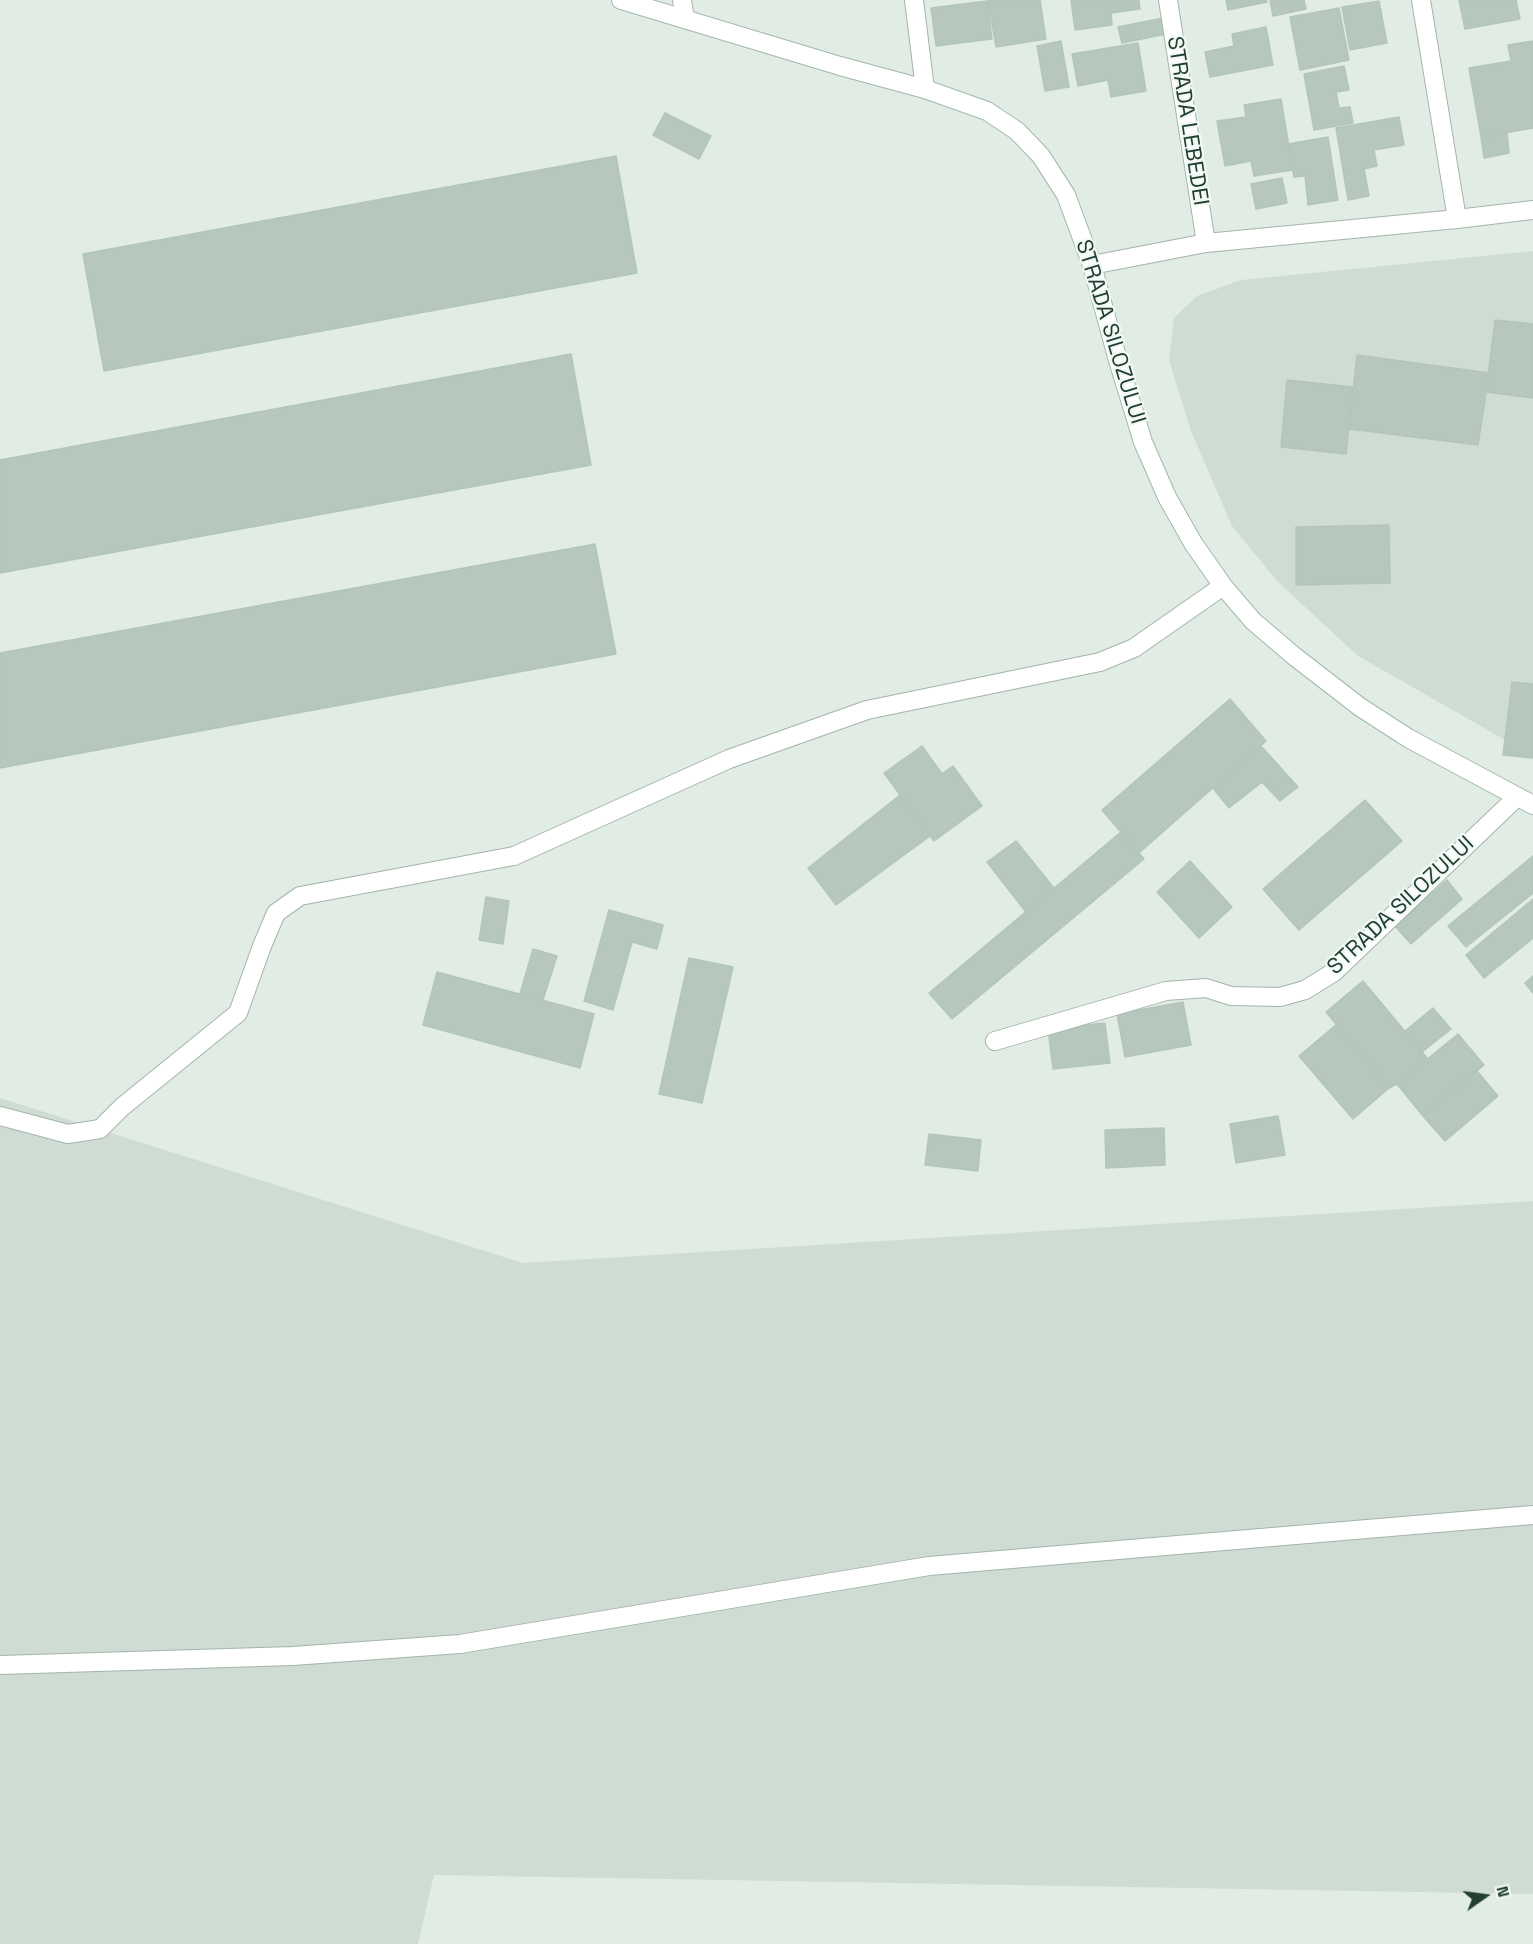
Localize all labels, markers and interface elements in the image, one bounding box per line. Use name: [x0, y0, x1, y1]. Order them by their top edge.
street label: STRADA LEBEDEI: [1161, 34, 1213, 208]
street label: STRADA SILOZULUI: [1069, 237, 1151, 427]
street label: STRADA SILOZULUI: [1322, 831, 1480, 981]
north arrow: [1455, 1866, 1515, 1926]
text: N: [1491, 1884, 1514, 1899]

